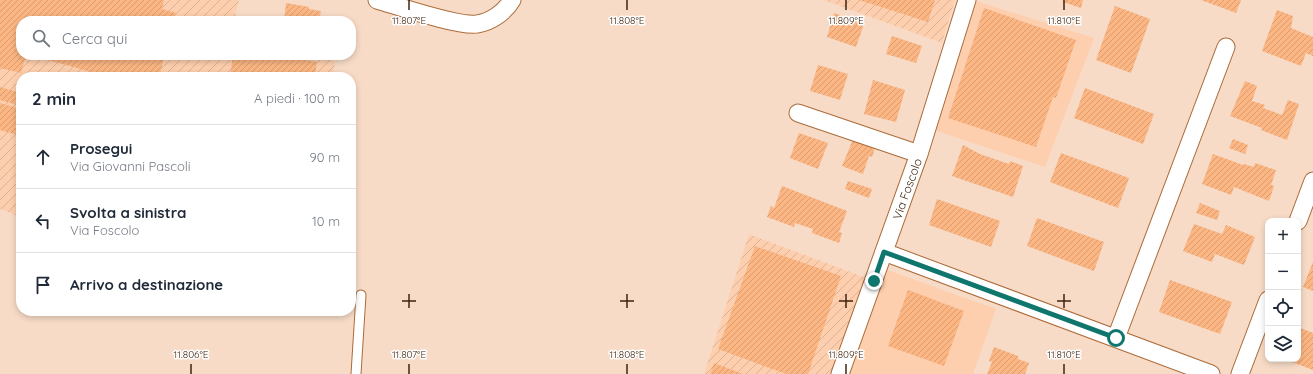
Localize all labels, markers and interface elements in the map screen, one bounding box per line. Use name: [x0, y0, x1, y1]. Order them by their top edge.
text: 11.807°E: [392, 14, 426, 27]
text: 11.808°E: [610, 14, 645, 27]
text: 11.809°E: [828, 14, 864, 27]
text: 11.810°E: [1047, 14, 1081, 27]
search box: [16, 16, 356, 60]
icon: search: [30, 27, 52, 49]
text: Cerca qui: [62, 29, 128, 48]
text: 2 min: [32, 88, 76, 109]
text: A piedi · 100 m: [254, 90, 340, 106]
text: Prosegui: [70, 139, 132, 158]
icon: ahead: [32, 146, 54, 168]
text: 90 m: [310, 149, 340, 165]
street label: Via Foscolo: [889, 156, 924, 221]
text: Via Giovanni Pascoli: [70, 158, 191, 174]
text: Svolta a sinistra: [70, 203, 186, 222]
icon: left: [32, 210, 54, 232]
text: 10 m: [312, 213, 340, 229]
map controls: [1265, 218, 1301, 362]
button: +: [1265, 218, 1301, 254]
text: Via Foscolo: [70, 222, 139, 238]
button: −: [1265, 254, 1301, 290]
route end: [865, 272, 883, 290]
icon: arrive: [32, 274, 54, 296]
text: Arrivo a destinazione: [70, 275, 223, 294]
button: locate: [1265, 290, 1301, 326]
button: layers: [1265, 326, 1301, 362]
route start: [1107, 329, 1125, 347]
text: 11.806°E: [174, 348, 209, 361]
text: 11.807°E: [392, 348, 426, 361]
text: 11.808°E: [610, 348, 645, 361]
text: 11.809°E: [828, 348, 864, 361]
text: 11.810°E: [1047, 348, 1081, 361]

